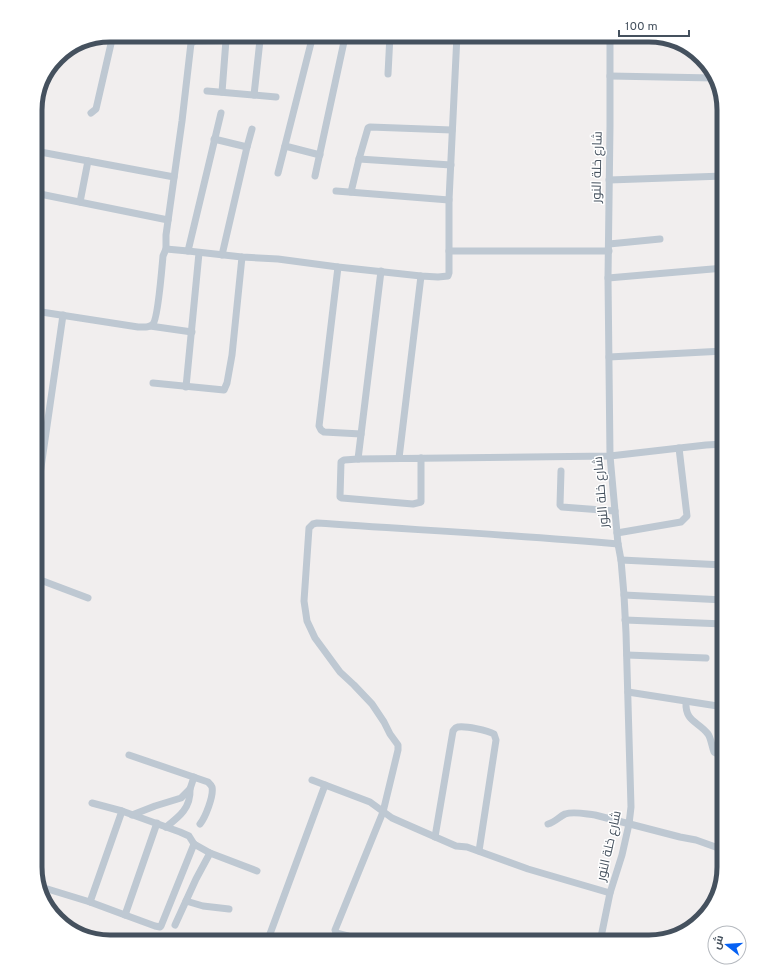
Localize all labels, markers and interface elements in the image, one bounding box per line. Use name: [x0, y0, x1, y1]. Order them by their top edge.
scale bar: [619, 12, 689, 38]
text: 100 m: [625, 19, 658, 35]
street label: شارع خلة النور: [589, 131, 607, 204]
street label: شارع خلة النور: [591, 456, 613, 529]
street label: شارع خلة النور: [594, 809, 626, 884]
north arrow: [707, 925, 747, 965]
text: ش: [710, 934, 727, 951]

